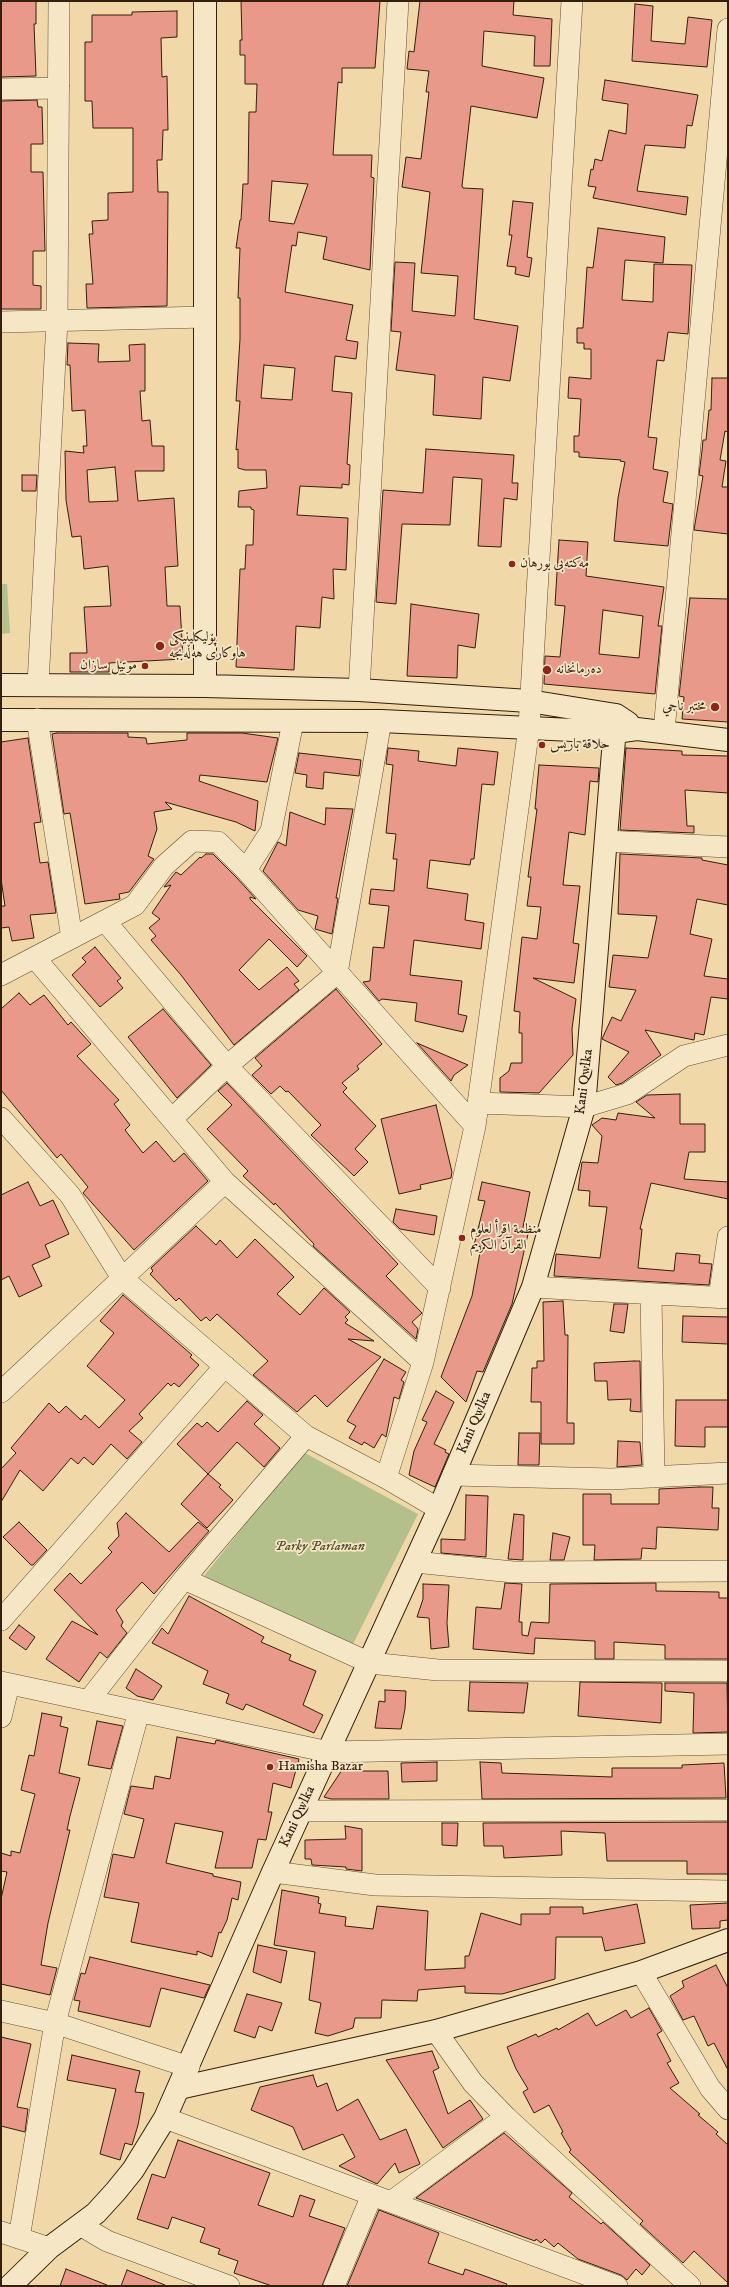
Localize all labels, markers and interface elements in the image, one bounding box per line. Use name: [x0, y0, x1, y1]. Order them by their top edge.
place label: مەکتەبی بورهان: [520, 556, 589, 572]
marker: مەکتەبی بورهان: [507, 559, 517, 569]
place label: پۆلیکلینیکی هاوکاری هەڵەبجە: [169, 630, 246, 662]
marker: پۆلیکلینیکی هاوکاری هەڵەبجە: [154, 640, 166, 652]
place label: موتيل سازان: [80, 658, 137, 674]
marker: موتيل سازان: [140, 661, 150, 671]
place label: دەرمانخانە: [556, 662, 602, 678]
marker: دەرمانخانە: [541, 664, 553, 676]
place label: مختبر ناجي: [662, 699, 706, 715]
marker: مختبر ناجي: [709, 701, 721, 713]
place label: حلاقة باریس: [550, 737, 610, 753]
marker: حلاقة باریس: [537, 740, 547, 750]
street label: Kani Qwlka: [573, 1048, 597, 1116]
place label: منظمة اقرأ لعلوم القرآن الكريم: [470, 1222, 542, 1254]
marker: منظمة اقرأ لعلوم القرآن الكريم: [457, 1233, 467, 1243]
street label: Kani Qwlka: [454, 1389, 496, 1457]
park label: Parky Parlaman: [275, 1539, 365, 1555]
place label: Hamisha Bazar: [278, 1759, 363, 1775]
marker: Hamisha Bazar: [265, 1762, 275, 1772]
street label: Kani Qwlka: [276, 1784, 320, 1850]

